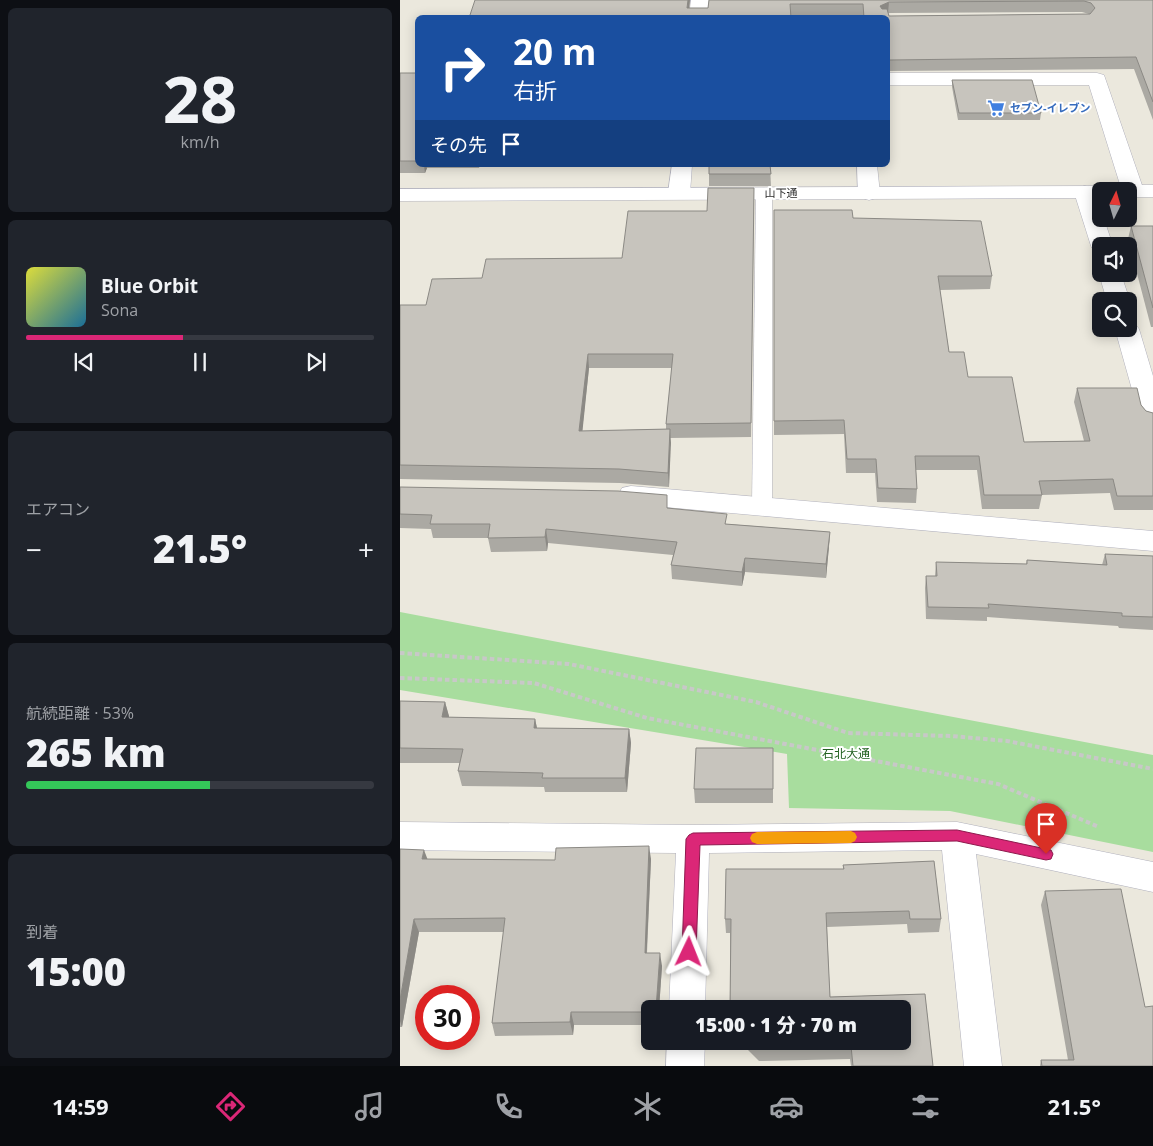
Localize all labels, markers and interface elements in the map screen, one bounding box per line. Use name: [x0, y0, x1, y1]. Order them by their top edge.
text: 20 m: [513, 28, 596, 75]
icon: right: [430, 35, 495, 100]
text: 28: [163, 54, 237, 142]
text: 右折: [513, 75, 557, 105]
supermarket icon: セブン-イレブン: [986, 98, 1006, 118]
place label: セブン-イレブン: [1010, 100, 1091, 115]
icon: arrive: [497, 130, 525, 158]
text: km/h: [181, 131, 219, 153]
text: その先: [430, 132, 487, 158]
north arrow: [1092, 182, 1138, 228]
map controls: [1092, 182, 1137, 337]
street label: 山下通: [765, 185, 798, 200]
button: sound: [1092, 237, 1137, 282]
text: Blue Orbit: [101, 273, 198, 299]
button: search: [1092, 292, 1137, 337]
text: Sona: [101, 299, 138, 321]
icon: previous: [70, 348, 98, 376]
icon: pause: [186, 348, 214, 376]
icon: next: [302, 348, 330, 376]
text: エアコン: [26, 498, 90, 520]
text: 21.5°: [153, 522, 247, 574]
text: −: [26, 530, 42, 568]
text: +: [358, 530, 374, 568]
text: 航続距離 · 53%: [26, 702, 134, 724]
text: 265 km: [26, 726, 166, 778]
park label: 石北大通: [822, 745, 870, 762]
pin: [1025, 803, 1067, 854]
icon: arrive: [1032, 810, 1060, 838]
text: 到着: [26, 921, 58, 943]
position arrow: [662, 925, 714, 977]
text: 15:00: [26, 945, 126, 997]
speed limit sign: 30: [415, 985, 480, 1050]
text: 15:00 · 1 分 · 70 m: [695, 1012, 857, 1038]
icon: directions: [213, 1089, 248, 1124]
icon: music: [352, 1089, 387, 1124]
icon: phone: [491, 1089, 526, 1124]
icon: climate: [630, 1089, 665, 1124]
icon: car: [769, 1089, 804, 1124]
icon: filters: [908, 1089, 943, 1124]
text: 14:59: [52, 1091, 109, 1121]
text: 21.5°: [1047, 1091, 1101, 1121]

